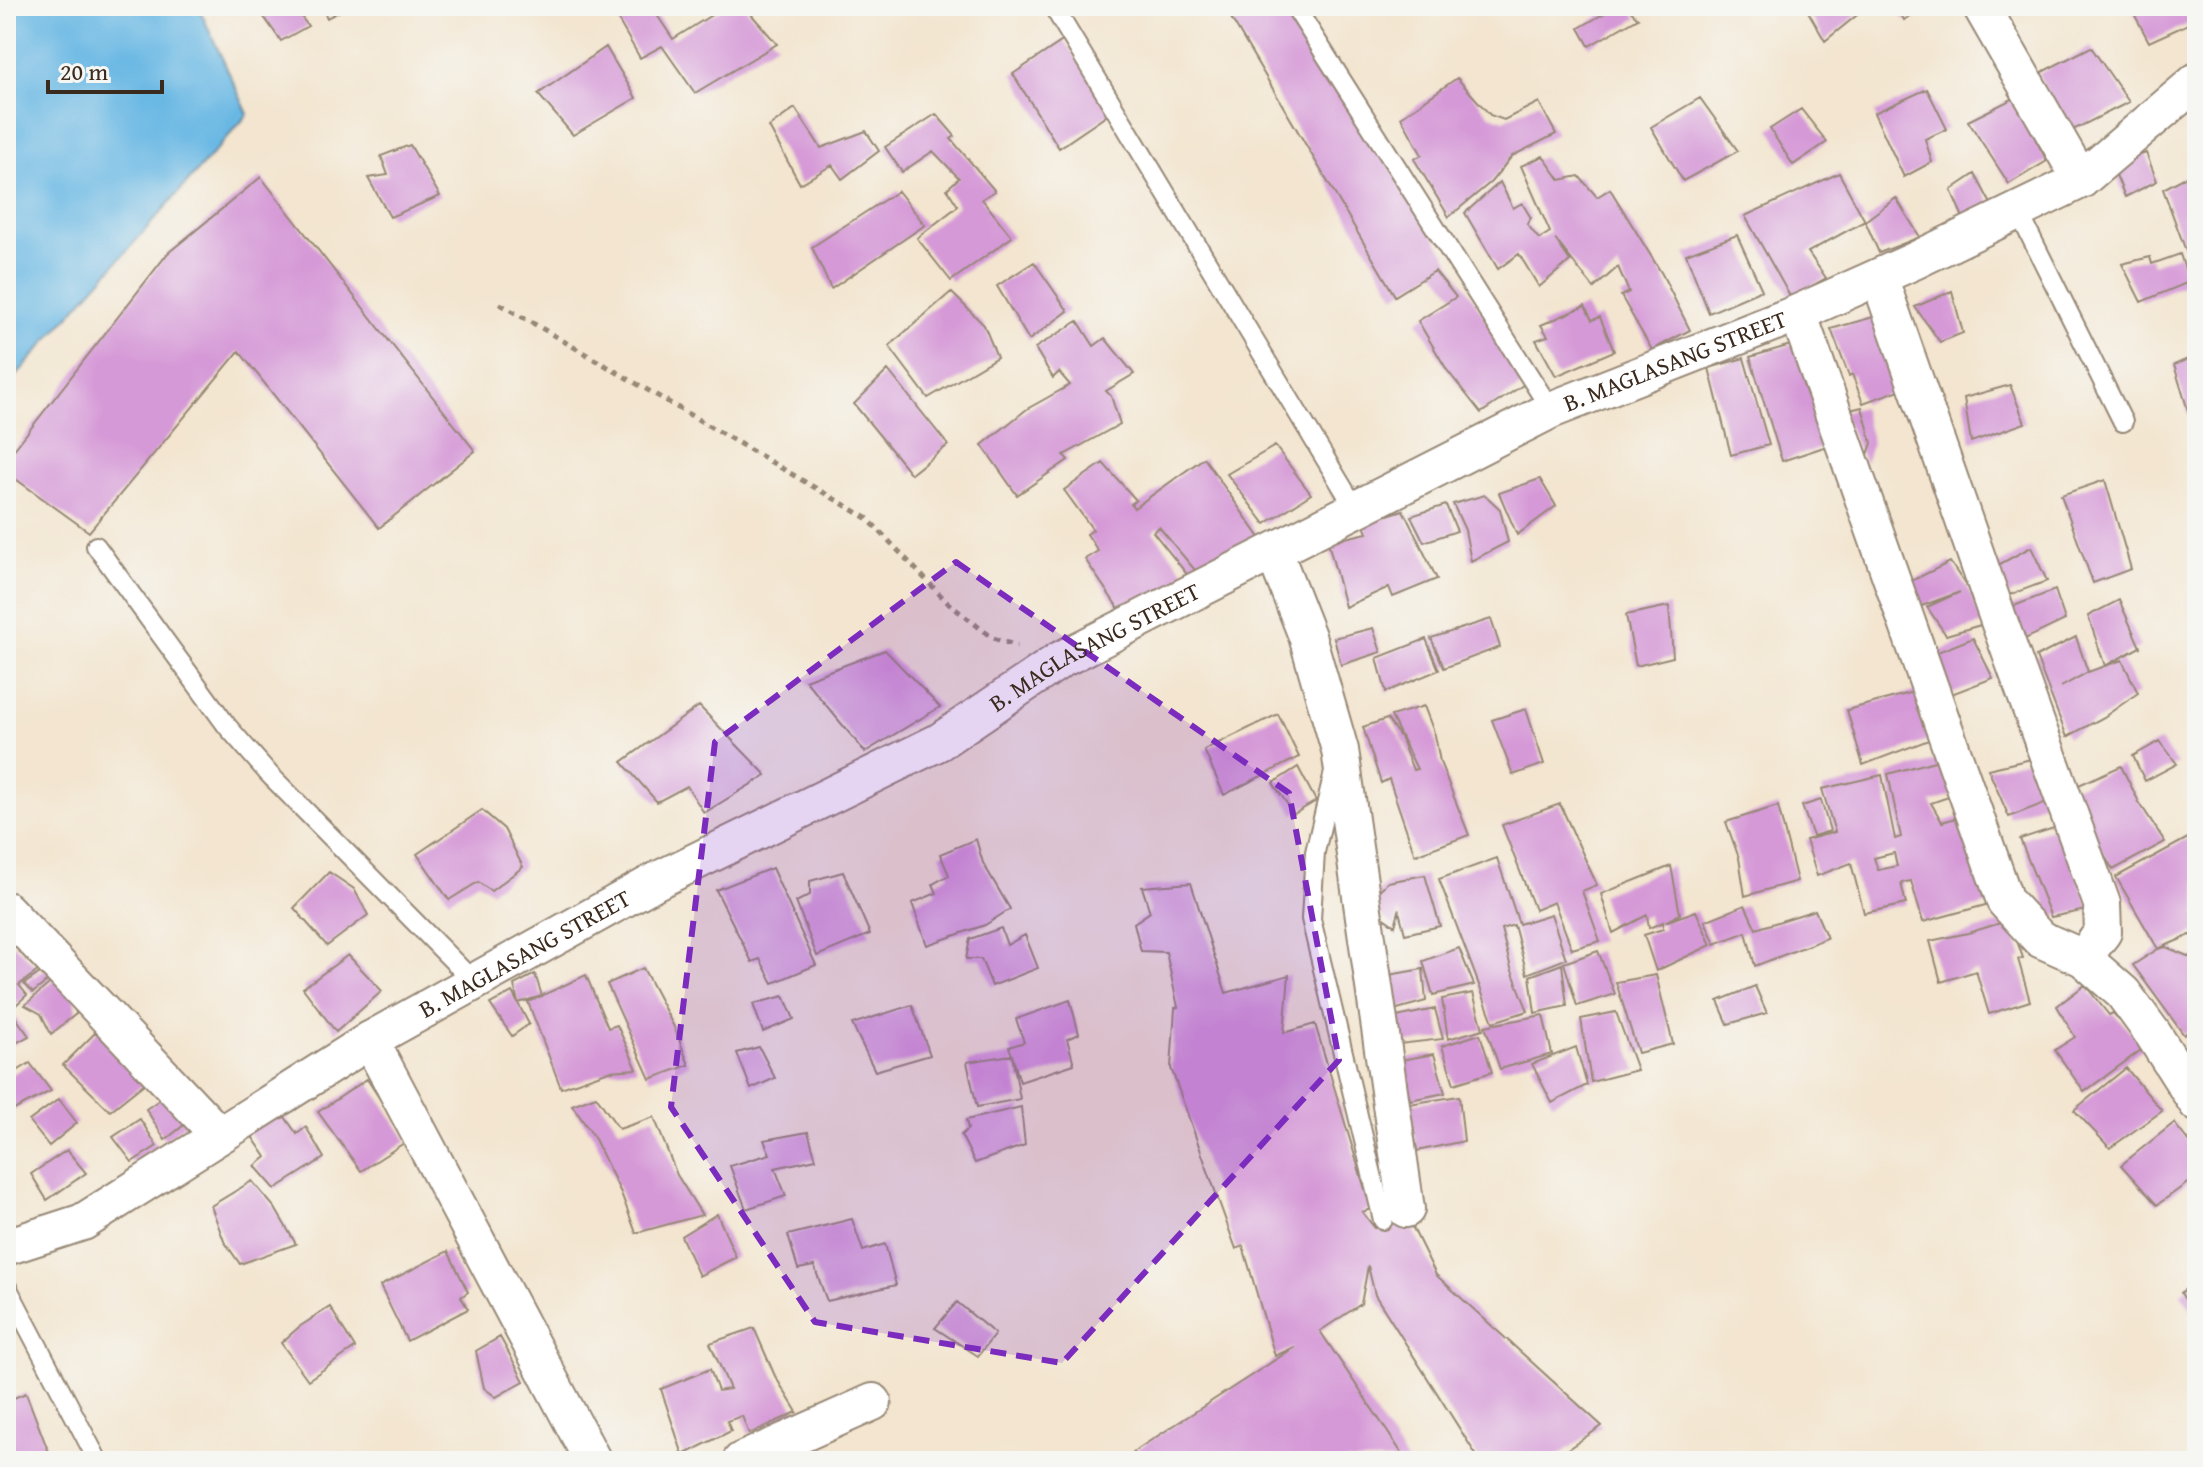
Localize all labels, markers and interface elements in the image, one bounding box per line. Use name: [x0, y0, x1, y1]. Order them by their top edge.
scale bar: [48, 44, 162, 94]
text: 20 m: [60, 54, 108, 89]
street label: B. MAGLASANG STREET: [1558, 301, 1792, 420]
street label: B. MAGLASANG STREET: [982, 574, 1206, 720]
street label: B. MAGLASANG STREET: [412, 881, 637, 1026]

